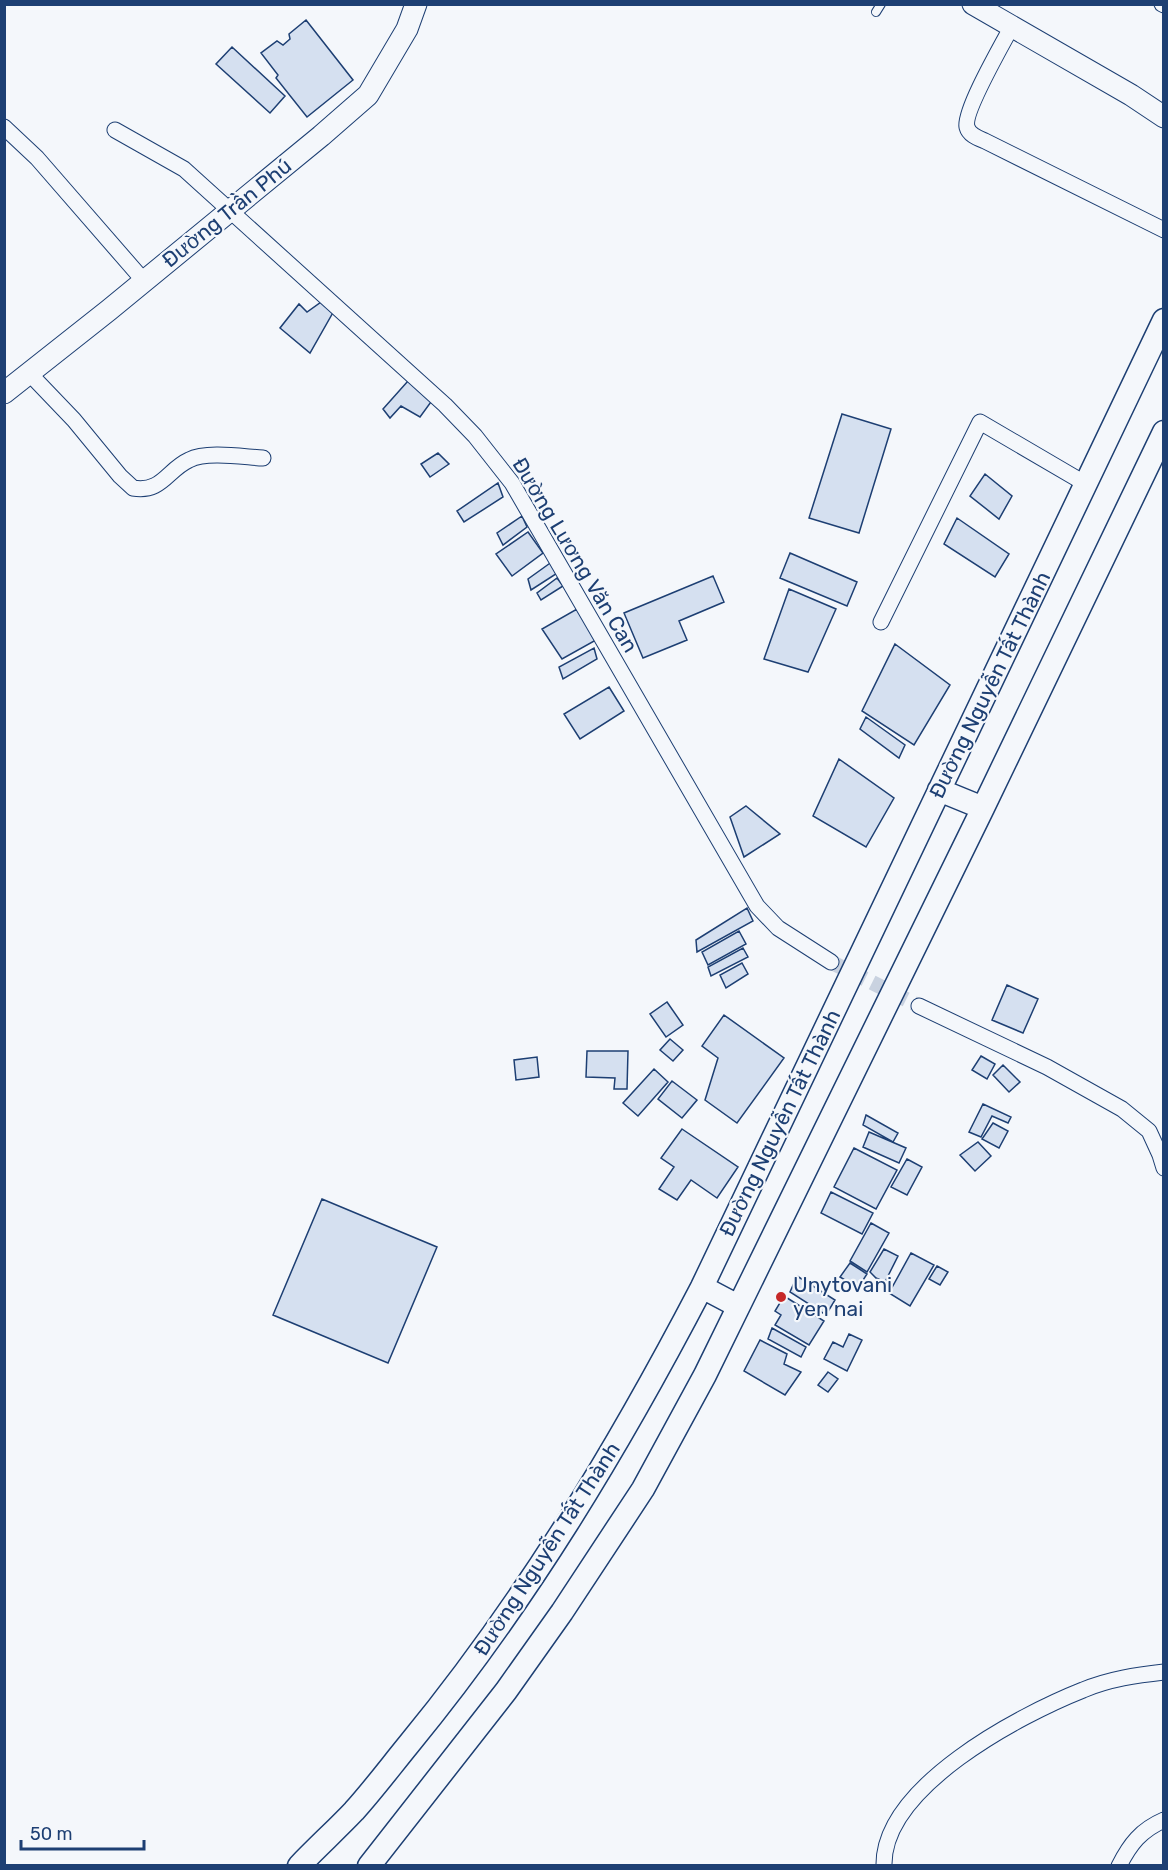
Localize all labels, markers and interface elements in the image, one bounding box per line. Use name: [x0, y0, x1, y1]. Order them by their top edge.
street label: Đường Trần Phú: [157, 153, 296, 272]
street label: Đường Lương Văn Can: [507, 453, 644, 657]
street label: Đường Nguyễn Tất Thành: [924, 567, 1055, 802]
street label: Đường Nguyễn Tất Thành: [714, 1005, 845, 1240]
place label: Unytovani yen nai: [793, 1272, 892, 1321]
marker: Unytovani yen nai: [774, 1290, 788, 1304]
street label: Đường Nguyễn Tất Thành: [468, 1437, 625, 1660]
scale bar: [21, 1813, 144, 1851]
text: 50 m: [30, 1823, 73, 1845]

